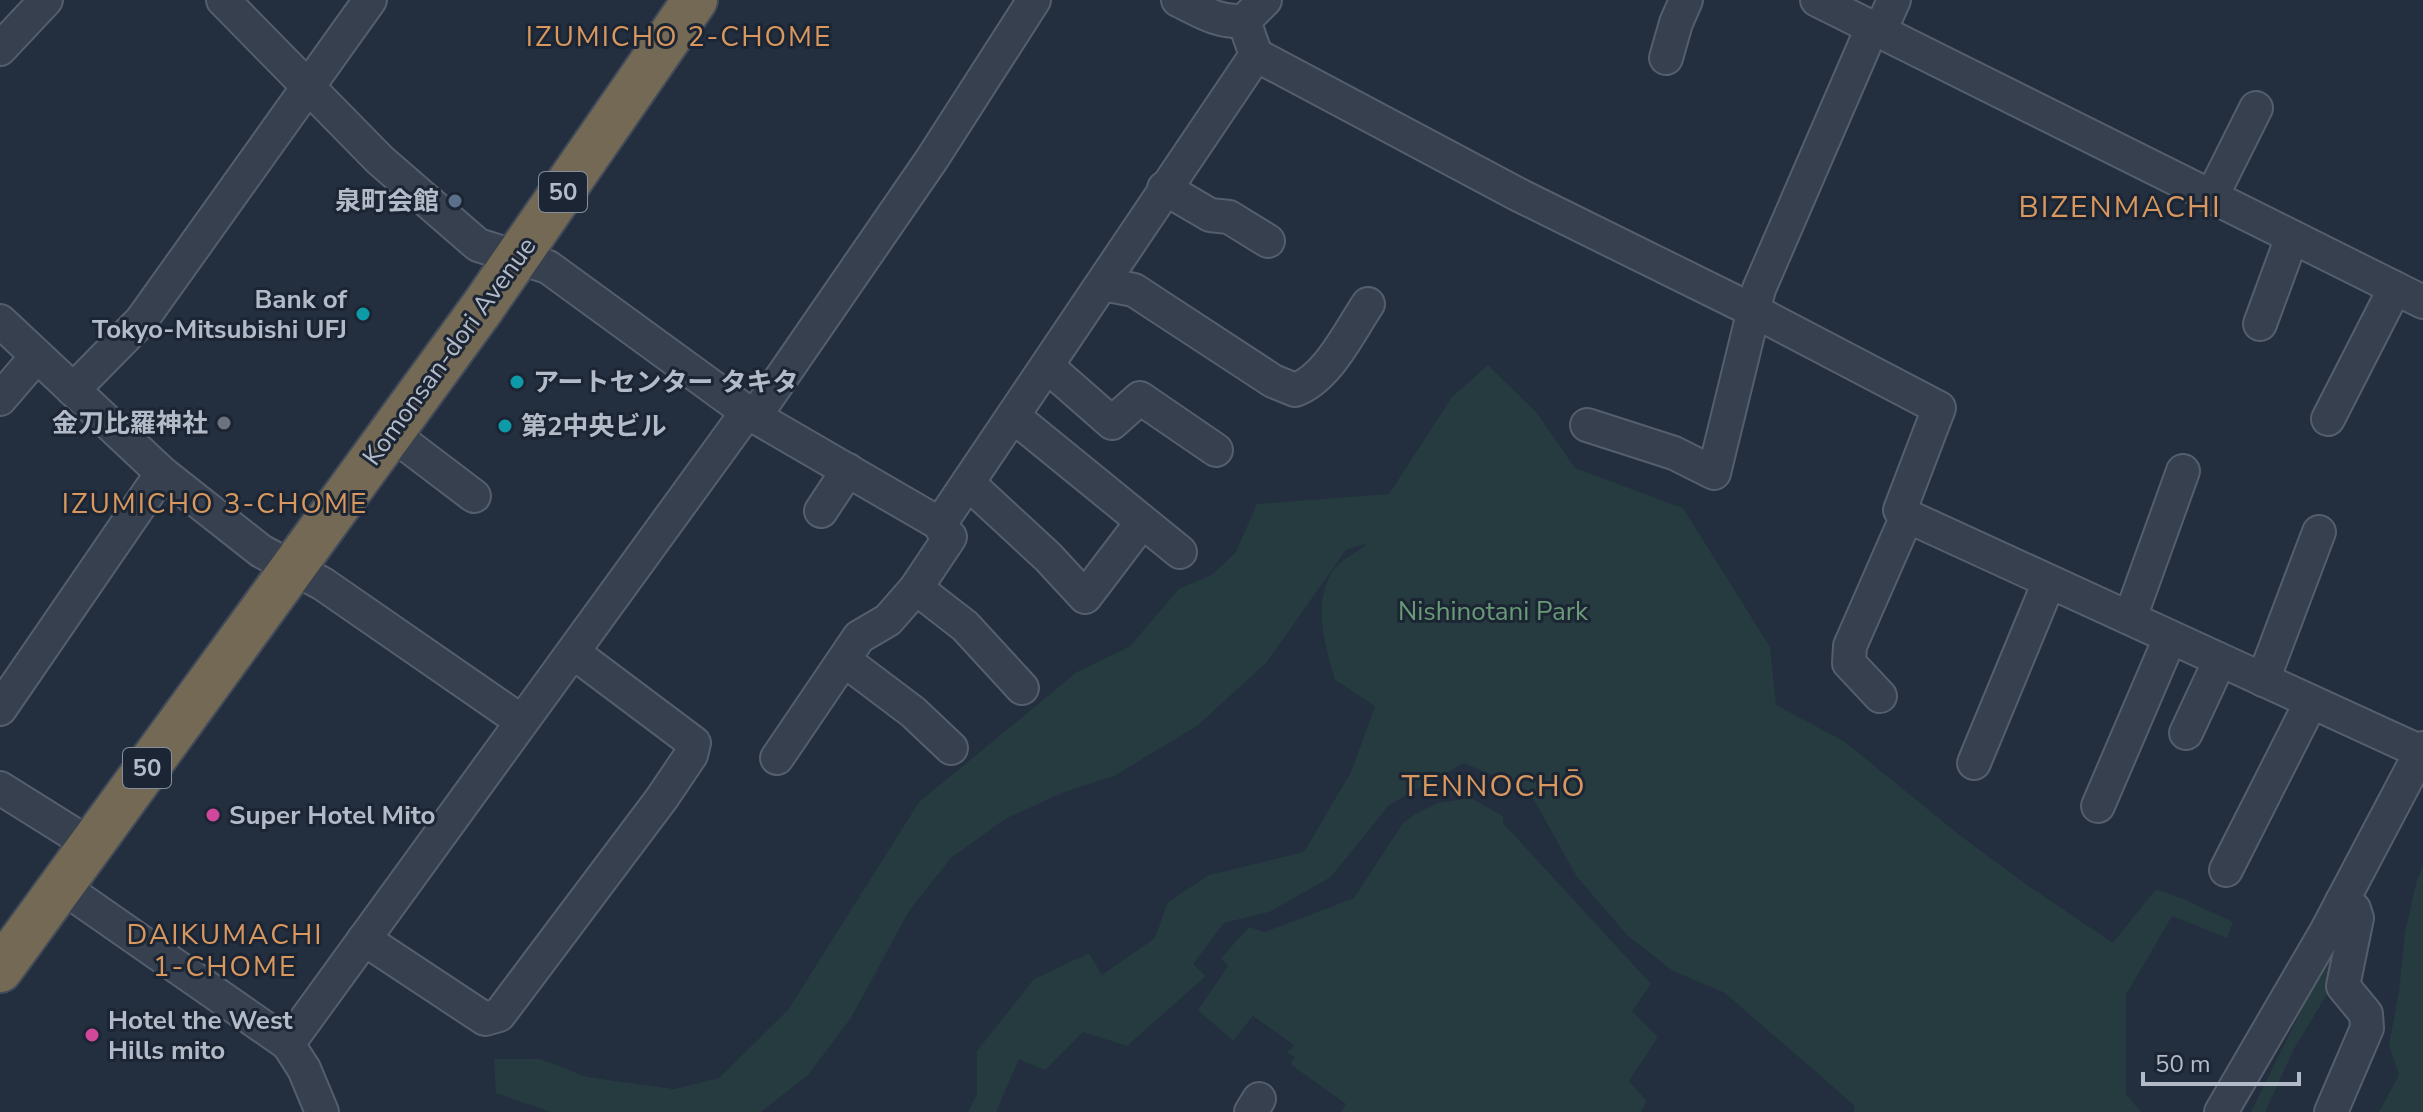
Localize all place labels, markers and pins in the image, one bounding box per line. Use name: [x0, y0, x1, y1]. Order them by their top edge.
place label: 泉町会館: [335, 184, 439, 219]
marker: 泉町会館: [446, 192, 464, 210]
place label: Bank of Tokyo-Mitsubishi UFJ: [92, 282, 348, 347]
marker: Bank of Tokyo-Mitsubishi UFJ: [354, 305, 372, 323]
place label: アートセンター タキタ: [533, 365, 798, 400]
marker: アートセンター タキタ: [508, 373, 526, 391]
place label: 金刀比羅神社: [52, 406, 208, 441]
place label: 第2中央ビル: [521, 409, 667, 444]
marker: 金刀比羅神社: [215, 414, 233, 432]
marker: 第2中央ビル: [496, 417, 514, 435]
place label: Super Hotel Mito: [229, 798, 436, 833]
marker: Super Hotel Mito: [204, 806, 222, 824]
place label: Hotel the West Hills mito: [108, 1003, 293, 1068]
marker: Hotel the West Hills mito: [83, 1026, 101, 1044]

